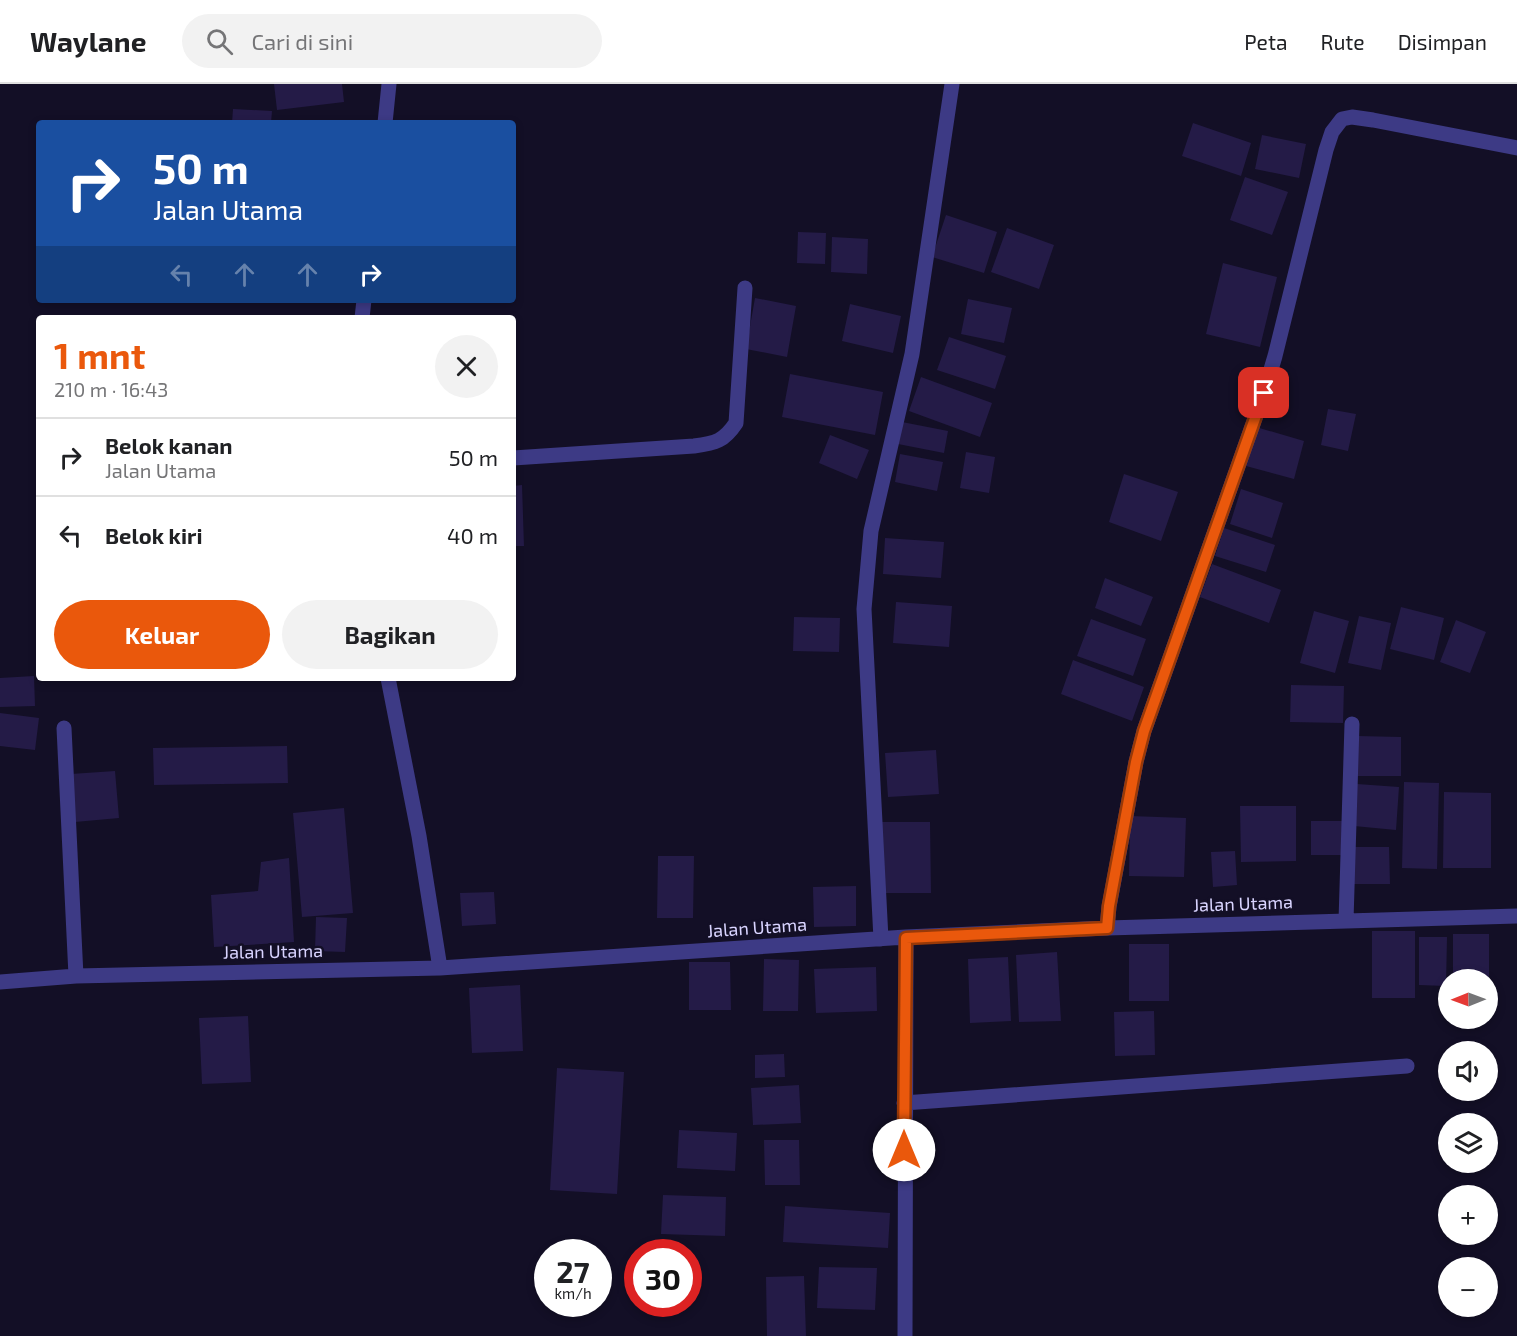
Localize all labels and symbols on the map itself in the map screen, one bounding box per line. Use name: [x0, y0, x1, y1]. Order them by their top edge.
pin: [1238, 367, 1289, 418]
street label: Jalan Utama: [1193, 890, 1293, 916]
street label: Jalan Utama: [706, 913, 808, 941]
street label: Jalan Utama: [223, 939, 323, 963]
north arrow: [1438, 969, 1498, 1029]
position arrow: [872, 1118, 936, 1182]
speed limit sign: 30: [624, 1239, 702, 1317]

